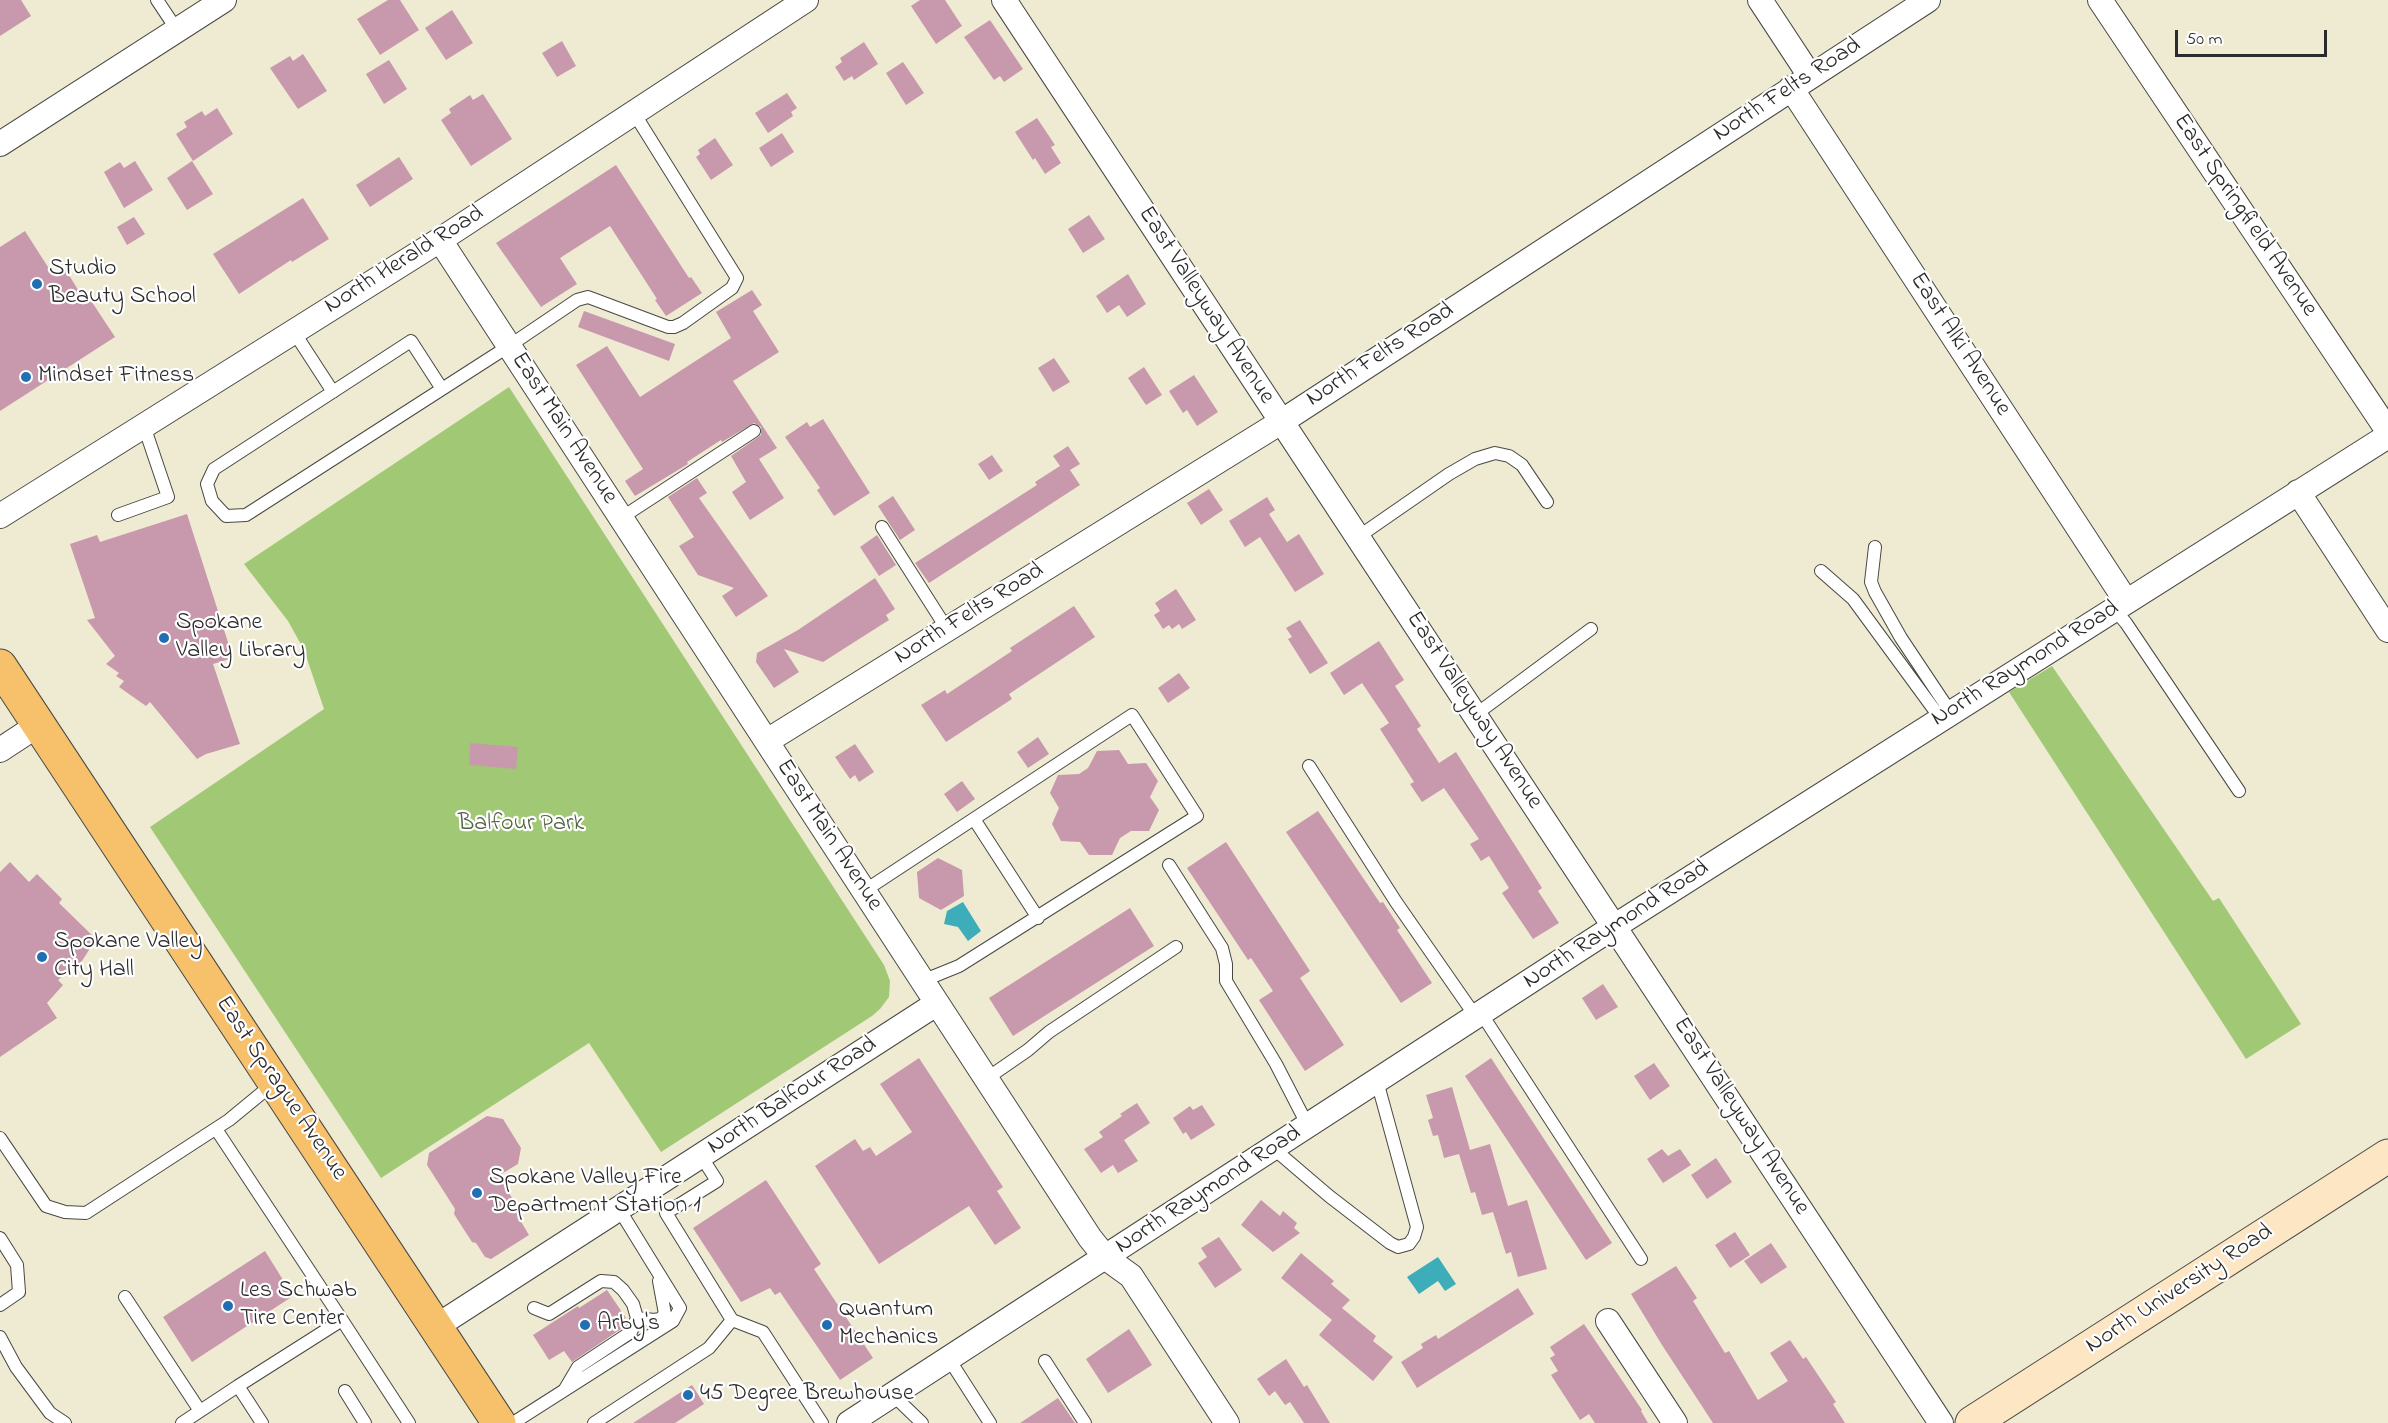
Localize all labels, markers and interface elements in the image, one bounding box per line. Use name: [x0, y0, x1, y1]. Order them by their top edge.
scale bar: [2178, 18, 2330, 56]
text: 50 m: [2186, 27, 2223, 53]
street label: North Felts Road: [1709, 33, 1867, 149]
street label: East Springfield Avenue: [2165, 109, 2323, 323]
street label: North Herald Road: [320, 200, 490, 322]
street label: East Valleyway Avenue: [1130, 202, 1280, 410]
place label: Studio Beauty School: [49, 256, 196, 312]
street label: East Alki Avenue: [1902, 268, 2016, 422]
marker: Studio Beauty School: [30, 277, 44, 291]
street label: North Felts Road: [1302, 298, 1460, 414]
street label: East Main Avenue: [503, 348, 623, 510]
place label: Mindset Fitness: [38, 363, 194, 391]
marker: Mindset Fitness: [19, 370, 33, 384]
street label: North Felts Road: [890, 558, 1050, 672]
street label: North Raymond Road: [1927, 596, 2125, 734]
street label: East Valleyway Avenue: [1398, 607, 1548, 815]
place label: Spokane Valley Library: [176, 610, 305, 666]
marker: Spokane Valley Library: [157, 631, 171, 645]
street label: East Main Avenue: [768, 755, 888, 917]
park label: Balfour Park: [458, 811, 584, 839]
street label: North Raymond Road: [1519, 855, 1715, 997]
place label: Spokane Valley City Hall: [54, 929, 203, 985]
marker: Spokane Valley City Hall: [35, 950, 49, 964]
street label: East Sprague Avenue: [208, 992, 352, 1186]
street label: East Valleyway Avenue: [1665, 1013, 1815, 1221]
street label: North Balfour Road: [703, 1031, 883, 1163]
street label: North Raymond Road: [1111, 1120, 1307, 1262]
place label: Spokane Valley Fire Department Station 1: [489, 1165, 701, 1221]
marker: Spokane Valley Fire Department Station 1: [470, 1186, 484, 1200]
street label: North University Road: [2081, 1219, 2279, 1361]
place label: Les Schwab Tire Center: [240, 1278, 357, 1334]
place label: Quantum Mechanics: [839, 1297, 938, 1353]
marker: Les Schwab Tire Center: [221, 1299, 235, 1313]
place label: Arby's: [597, 1311, 660, 1339]
marker: Arby's: [578, 1318, 592, 1332]
marker: Quantum Mechanics: [820, 1318, 834, 1332]
place label: 45 Degree Brewhouse: [700, 1381, 914, 1409]
marker: 45 Degree Brewhouse: [681, 1388, 695, 1402]

